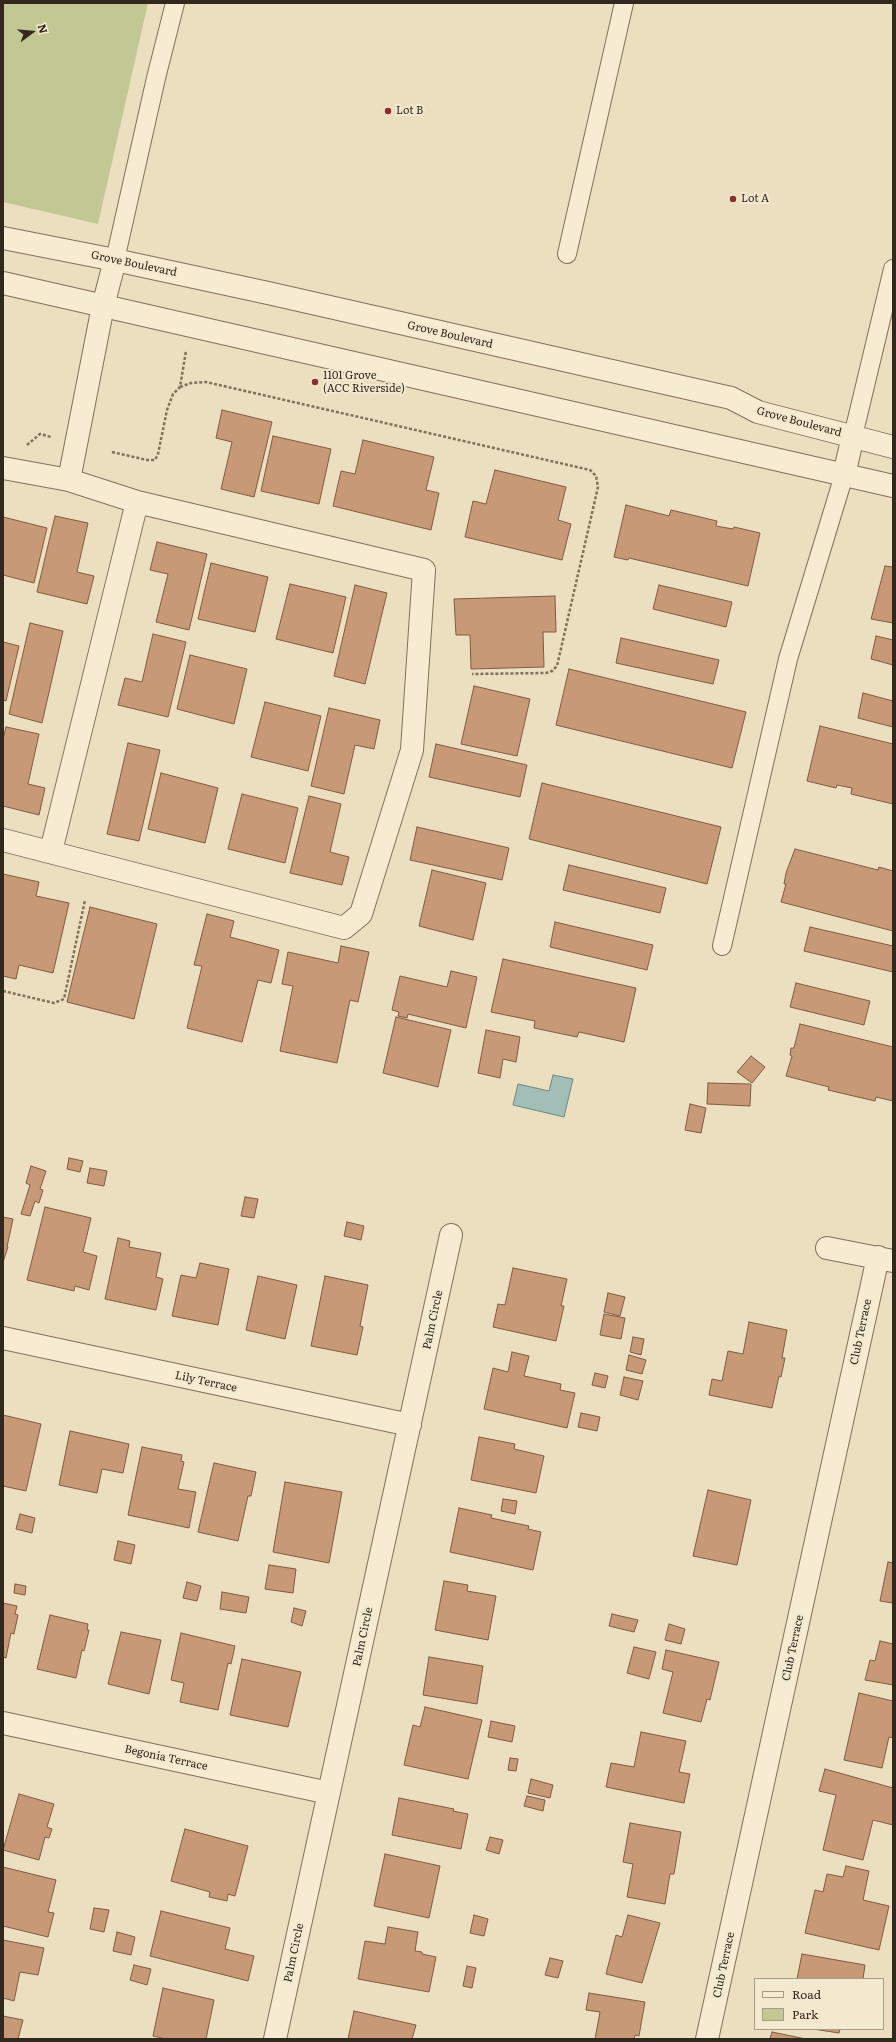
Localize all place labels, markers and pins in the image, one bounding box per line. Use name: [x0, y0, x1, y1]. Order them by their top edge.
place label: Lot B: [396, 104, 423, 118]
marker: Lot B: [383, 106, 393, 116]
place label: Lot A: [741, 192, 769, 206]
marker: Lot A: [728, 194, 738, 204]
place label: 1101 Grove (ACC Riverside): [323, 369, 405, 395]
marker: 1101 Grove (ACC Riverside): [310, 377, 320, 387]

